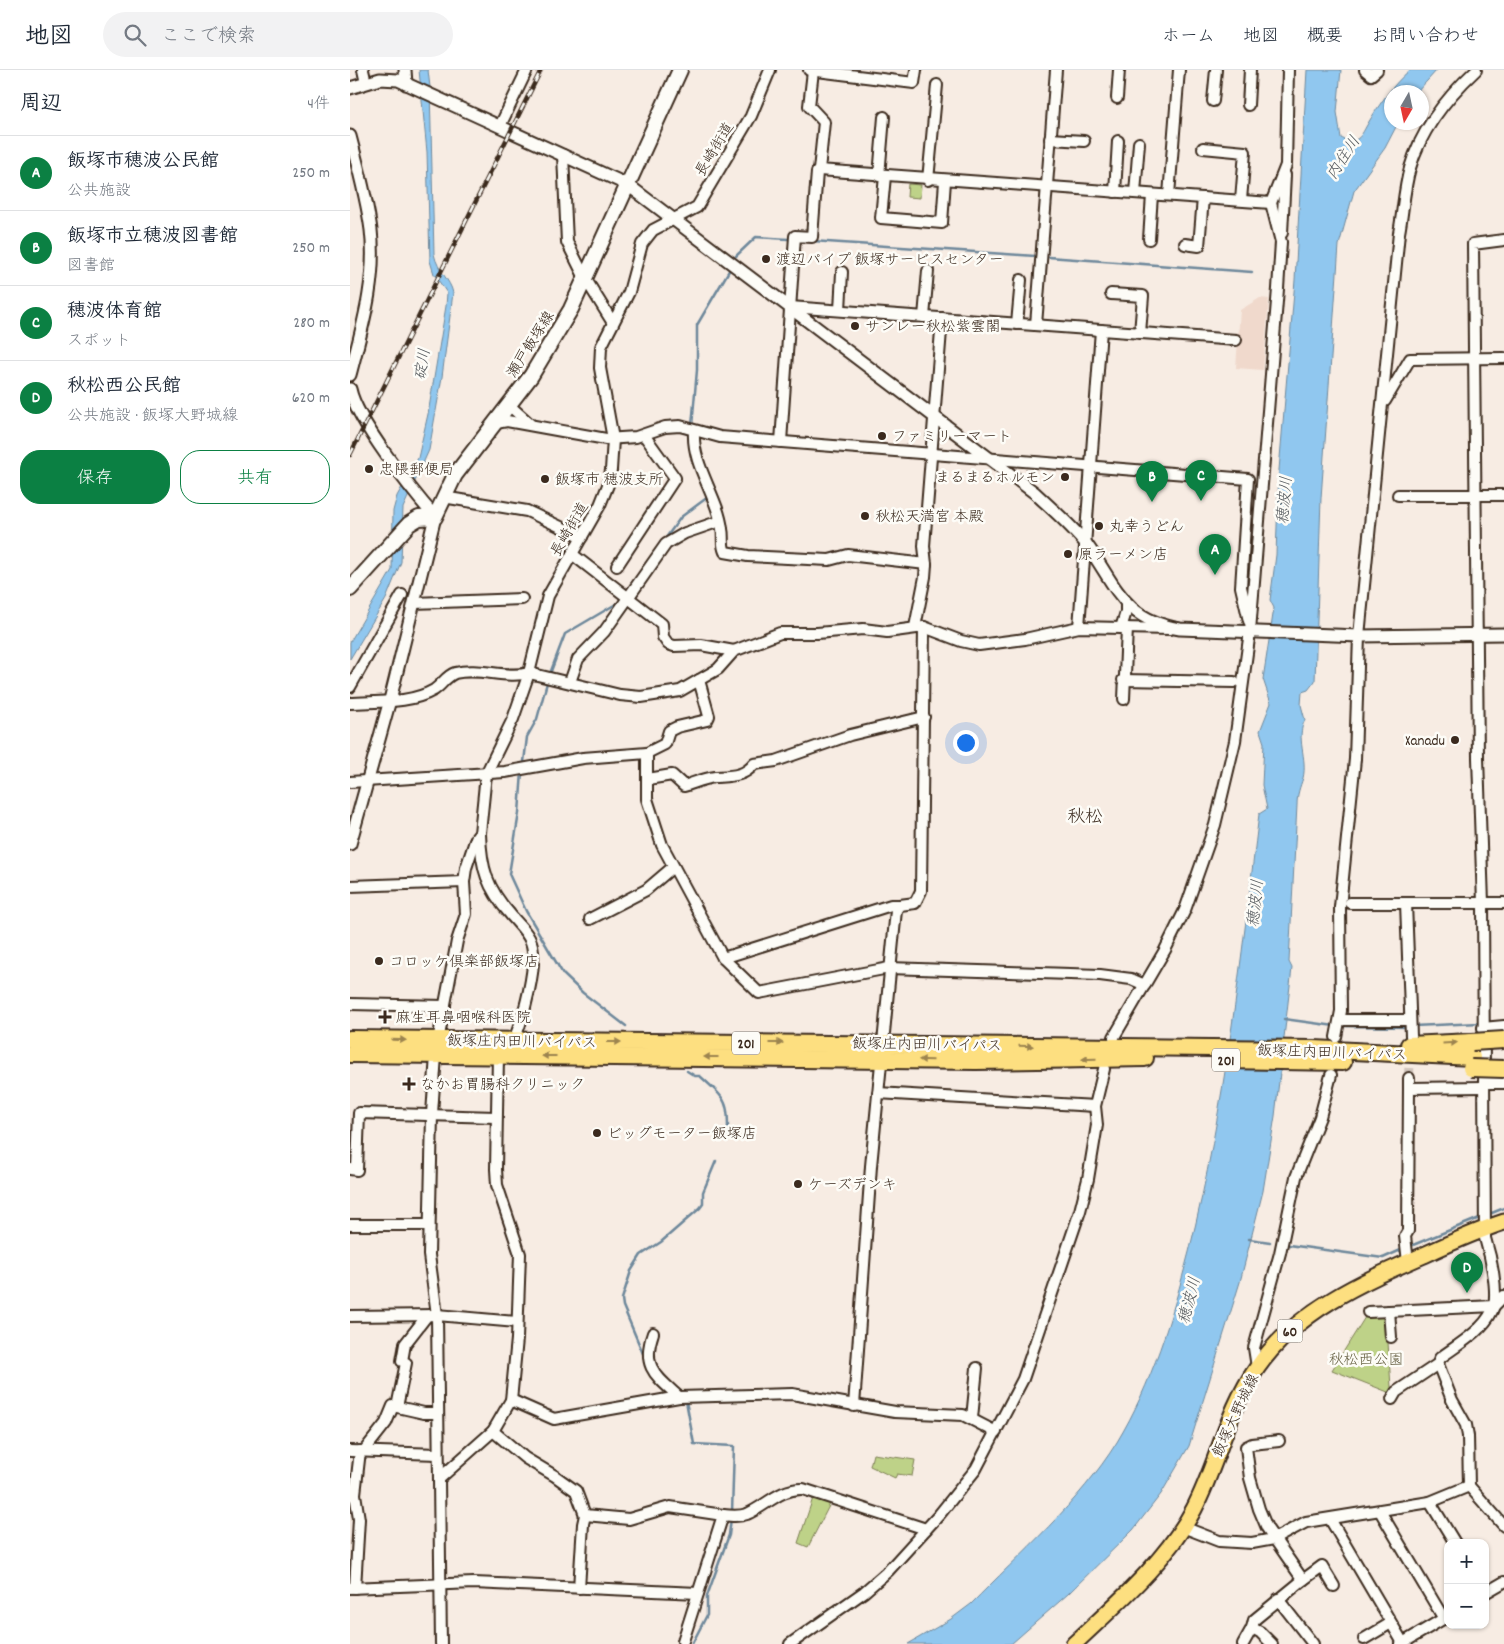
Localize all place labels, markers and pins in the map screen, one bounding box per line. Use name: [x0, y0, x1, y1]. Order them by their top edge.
place label: 渡辺パイプ 飯塚サービスセンター: [776, 250, 1004, 272]
marker: 渡辺パイプ 飯塚サービスセンター: [760, 253, 772, 265]
place label: サンレー秋松紫雲閣: [865, 317, 1001, 339]
marker: サンレー秋松紫雲閣: [849, 320, 861, 332]
place label: ファミリーマート: [892, 427, 1012, 449]
marker: ファミリーマート: [876, 430, 888, 442]
place label: 忠隈郵便局: [379, 460, 454, 482]
pin: C: [1185, 460, 1217, 501]
pin: B: [1136, 461, 1168, 502]
marker: 忠隈郵便局: [363, 463, 375, 475]
place label: まるまるホルモン: [935, 468, 1055, 490]
place label: 飯塚市 穂波支所: [555, 470, 663, 492]
marker: まるまるホルモン: [1059, 471, 1071, 483]
marker: 飯塚市 穂波支所: [539, 473, 551, 485]
place label: 秋松天満宮 本殿: [875, 507, 983, 529]
marker: 秋松天満宮 本殿: [859, 510, 871, 522]
place label: 丸幸うどん: [1109, 517, 1184, 539]
marker: 丸幸うどん: [1093, 520, 1105, 532]
pin: A: [1199, 534, 1231, 575]
place label: 原ラーメン店: [1078, 545, 1168, 567]
marker: 原ラーメン店: [1062, 548, 1074, 560]
place label: Xanadu: [1405, 731, 1445, 753]
marker: Xanadu: [1449, 734, 1461, 746]
place label: コロッケ倶楽部飯塚店: [389, 952, 539, 974]
marker: コロッケ倶楽部飯塚店: [373, 955, 385, 967]
place label: 麻生耳鼻咽喉科医院: [396, 1008, 531, 1030]
marker: 麻生耳鼻咽喉科医院: [378, 1010, 392, 1024]
place label: なかお胃腸科クリニック: [420, 1075, 585, 1097]
marker: なかお胃腸科クリニック: [402, 1077, 416, 1091]
place label: ビッグモーター飯塚店: [607, 1124, 757, 1146]
marker: ビッグモーター飯塚店: [591, 1127, 603, 1139]
place label: ケーズデンキ: [808, 1175, 897, 1197]
marker: ケーズデンキ: [792, 1178, 804, 1190]
pin: D: [1451, 1252, 1483, 1293]

